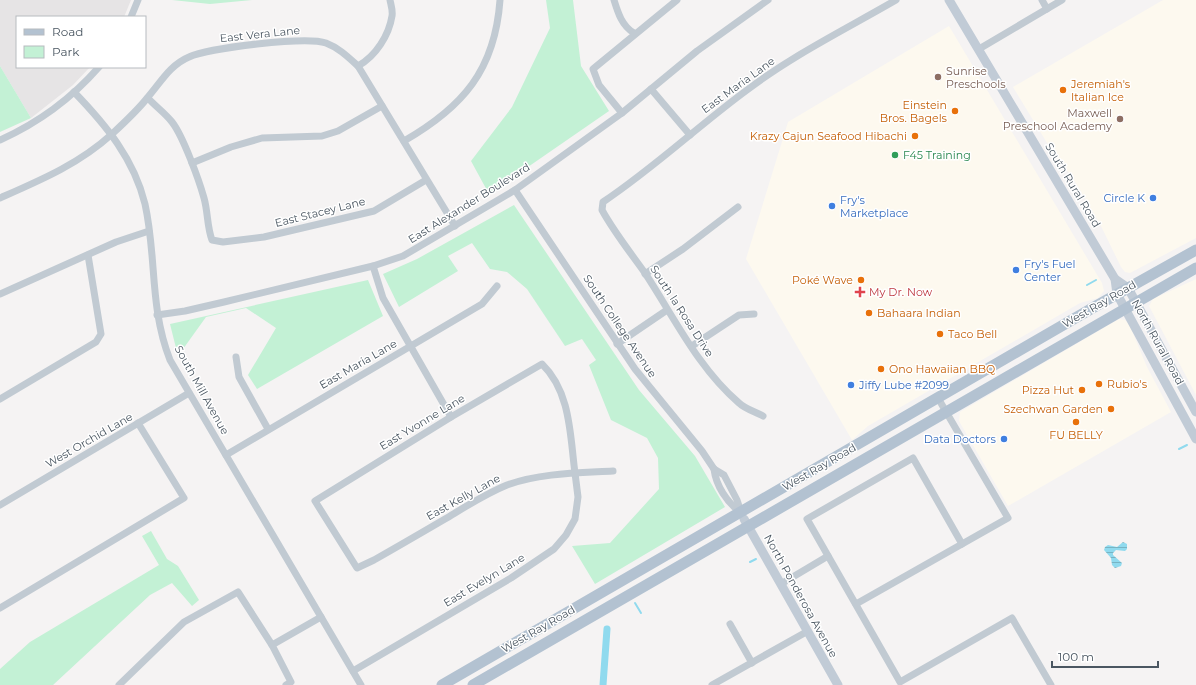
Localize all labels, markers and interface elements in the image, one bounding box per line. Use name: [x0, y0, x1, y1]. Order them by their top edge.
legend: [16, 16, 146, 68]
street label: East Vera Lane: [219, 23, 301, 45]
text: Road: [52, 24, 83, 39]
text: Park: [52, 44, 80, 59]
street label: East Maria Lane: [699, 54, 778, 116]
place label: Sunrise Preschools: [946, 64, 1006, 91]
marker: Sunrise Preschools: [933, 72, 943, 82]
place label: Jeremiah's Italian Ice: [1070, 77, 1131, 104]
marker: Jeremiah's Italian Ice: [1058, 85, 1068, 95]
place label: Einstein Bros. Bagels: [880, 98, 948, 125]
marker: Einstein Bros. Bagels: [950, 106, 960, 116]
place label: Maxwell Preschool Academy: [1003, 106, 1112, 133]
marker: Maxwell Preschool Academy: [1115, 114, 1125, 124]
place label: Krazy Cajun Seafood Hibachi: [750, 129, 907, 143]
marker: Krazy Cajun Seafood Hibachi: [910, 131, 920, 141]
street label: South Rural Road: [1042, 140, 1104, 230]
place label: F45 Training: [903, 148, 971, 162]
marker: F45 Training: [890, 150, 900, 160]
street label: East Alexander Boulevard: [406, 160, 532, 246]
place label: Circle K: [1104, 191, 1145, 205]
place label: Fry's Marketplace: [840, 193, 909, 220]
marker: Circle K: [1148, 193, 1158, 203]
street label: East Stacey Lane: [273, 194, 367, 230]
marker: Fry's Marketplace: [827, 201, 837, 211]
place label: Fry's Fuel Center: [1024, 257, 1075, 284]
street label: South la Rosa Drive: [647, 262, 717, 360]
marker: Fry's Fuel Center: [1011, 265, 1021, 275]
street label: South College Avenue: [580, 272, 660, 381]
place label: Poké Wave: [792, 273, 853, 287]
marker: Poké Wave: [856, 275, 866, 285]
street label: West Ray Road: [1060, 277, 1138, 331]
place label: My Dr. Now: [869, 285, 933, 299]
marker: My Dr. Now: [854, 286, 866, 298]
street label: North Rural Road: [1129, 297, 1187, 387]
place label: Bahaara Indian: [877, 306, 961, 320]
marker: Bahaara Indian: [864, 308, 874, 318]
place label: Taco Bell: [948, 327, 997, 341]
marker: Taco Bell: [935, 329, 945, 339]
street label: East Maria Lane: [317, 336, 400, 392]
street label: South Mill Avenue: [172, 343, 232, 437]
place label: Ono Hawaiian BBQ: [889, 362, 996, 376]
marker: Ono Hawaiian BBQ: [876, 364, 886, 374]
place label: Rubio's: [1107, 377, 1148, 391]
place label: Jiffy Lube #2099: [858, 378, 949, 392]
marker: Rubio's: [1094, 379, 1104, 389]
marker: Jiffy Lube #2099: [846, 380, 856, 390]
place label: Pizza Hut: [1022, 383, 1075, 397]
marker: Pizza Hut: [1077, 385, 1087, 395]
street label: East Yvonne Lane: [377, 391, 468, 453]
place label: Szechwan Garden: [1004, 402, 1103, 416]
marker: Szechwan Garden: [1106, 404, 1116, 414]
street label: West Orchid Lane: [43, 409, 135, 471]
marker: FU BELLY: [1071, 417, 1081, 427]
place label: FU BELLY: [1049, 428, 1103, 442]
place label: Data Doctors: [924, 432, 997, 446]
marker: Data Doctors: [999, 434, 1009, 444]
street label: West Ray Road: [780, 440, 858, 494]
street label: East Kelly Lane: [424, 471, 503, 523]
street label: North Ponderosa Avenue: [761, 532, 841, 660]
street label: East Evelyn Lane: [441, 550, 528, 610]
street label: West Ray Road: [499, 602, 577, 656]
scale bar: [1052, 643, 1158, 669]
text: 100 m: [1058, 649, 1094, 664]

